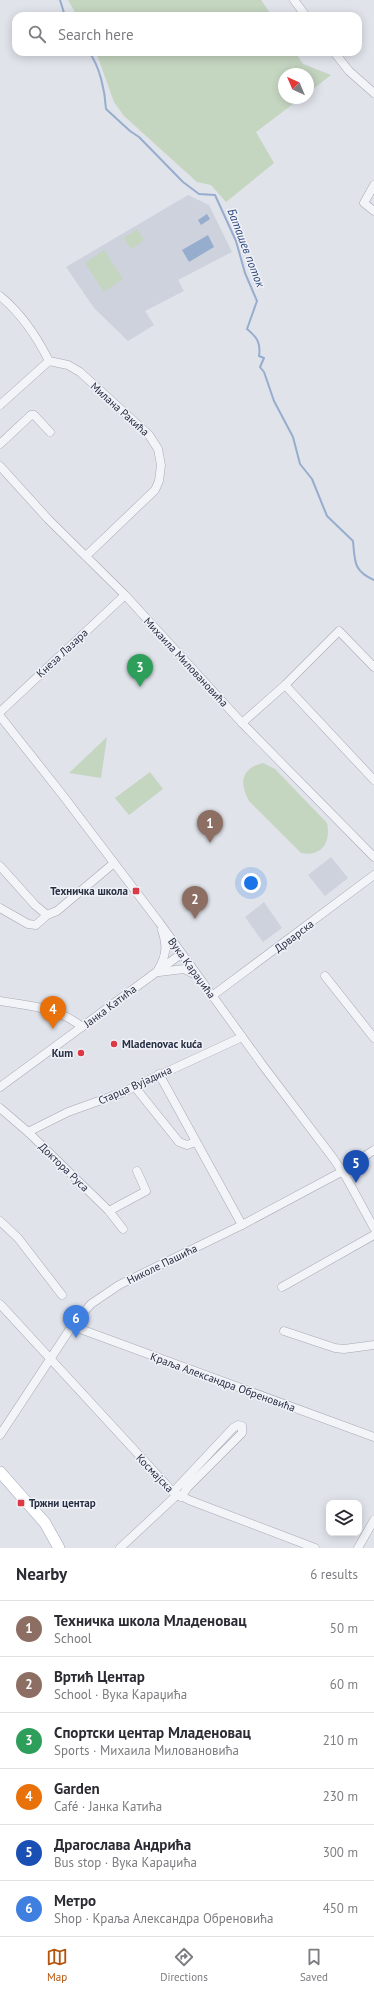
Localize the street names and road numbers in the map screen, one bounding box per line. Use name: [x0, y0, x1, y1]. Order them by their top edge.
street label: Милана Ракића: [88, 379, 152, 439]
street label: Михаила Миловановића: [141, 614, 231, 710]
street label: Кнеза Лазара: [33, 626, 91, 680]
street label: Дрварска: [271, 917, 317, 955]
street label: Вука Караџића: [165, 935, 219, 1001]
street label: Јанка Катића: [80, 982, 139, 1031]
street label: Старца Вујадина: [96, 1063, 174, 1107]
street label: Доктора Руса: [36, 1140, 92, 1194]
street label: Николе Пашића: [124, 1241, 200, 1287]
street label: Краља Александра Обреновића: [149, 1349, 297, 1415]
street label: Космајска: [133, 1451, 177, 1495]

